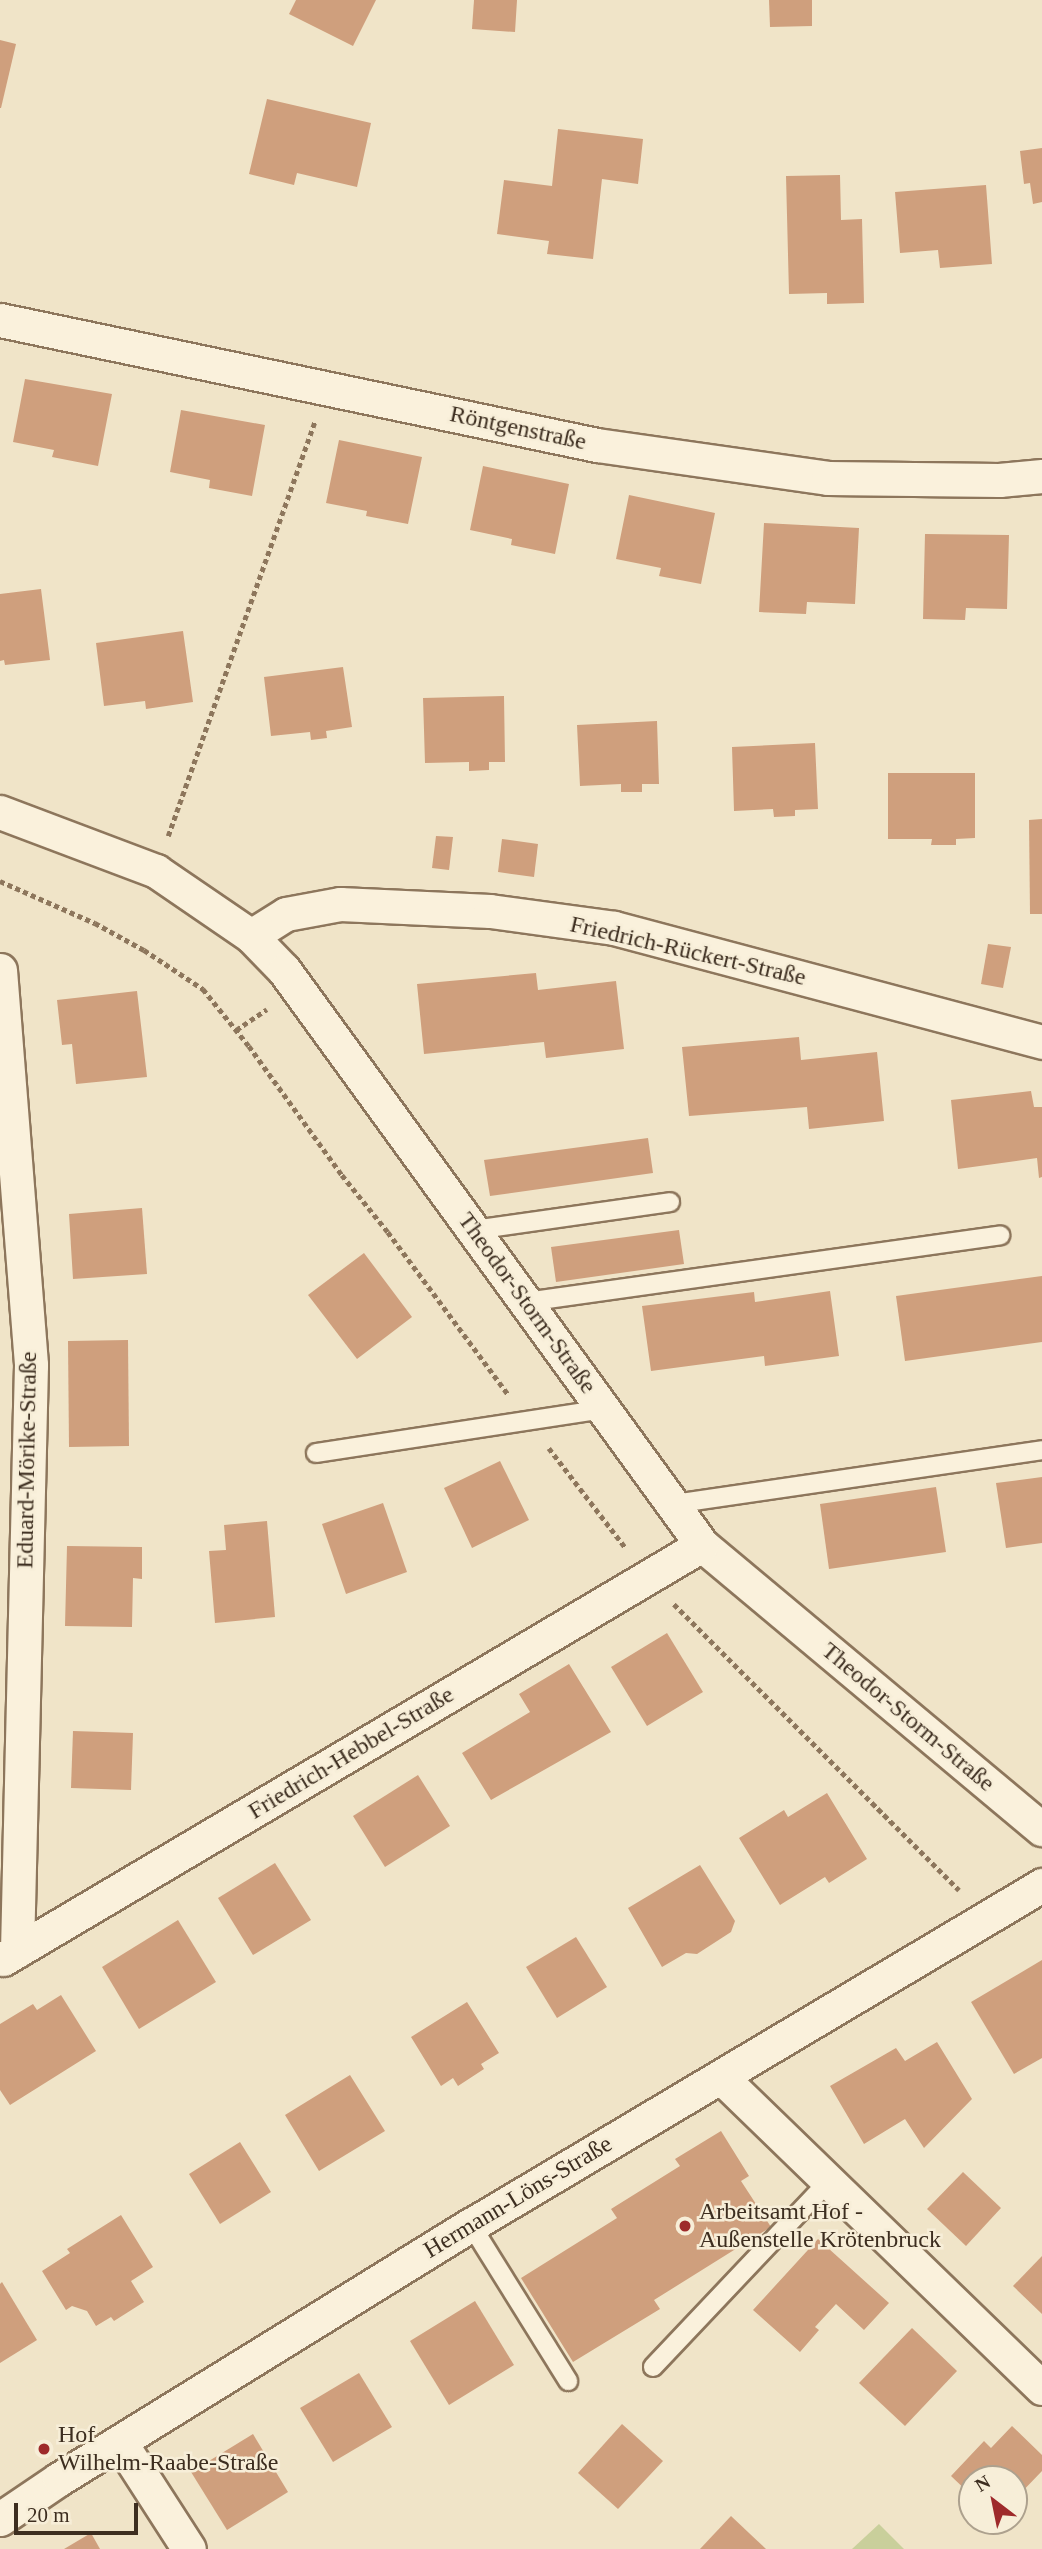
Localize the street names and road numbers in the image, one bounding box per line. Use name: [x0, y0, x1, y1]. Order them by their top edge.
street label: Röntgenstraße: [447, 400, 589, 456]
street label: Friedrich-Rückert-Straße: [567, 910, 809, 992]
street label: Theodor-Storm-Straße: [452, 1207, 602, 1399]
street label: Eduard-Mörike-Straße: [11, 1351, 43, 1569]
street label: Theodor-Storm-Straße: [816, 1636, 1000, 1798]
street label: Friedrich-Hebbel-Straße: [243, 1680, 459, 1826]
street label: Hermann-Löns-Straße: [419, 2129, 617, 2265]

